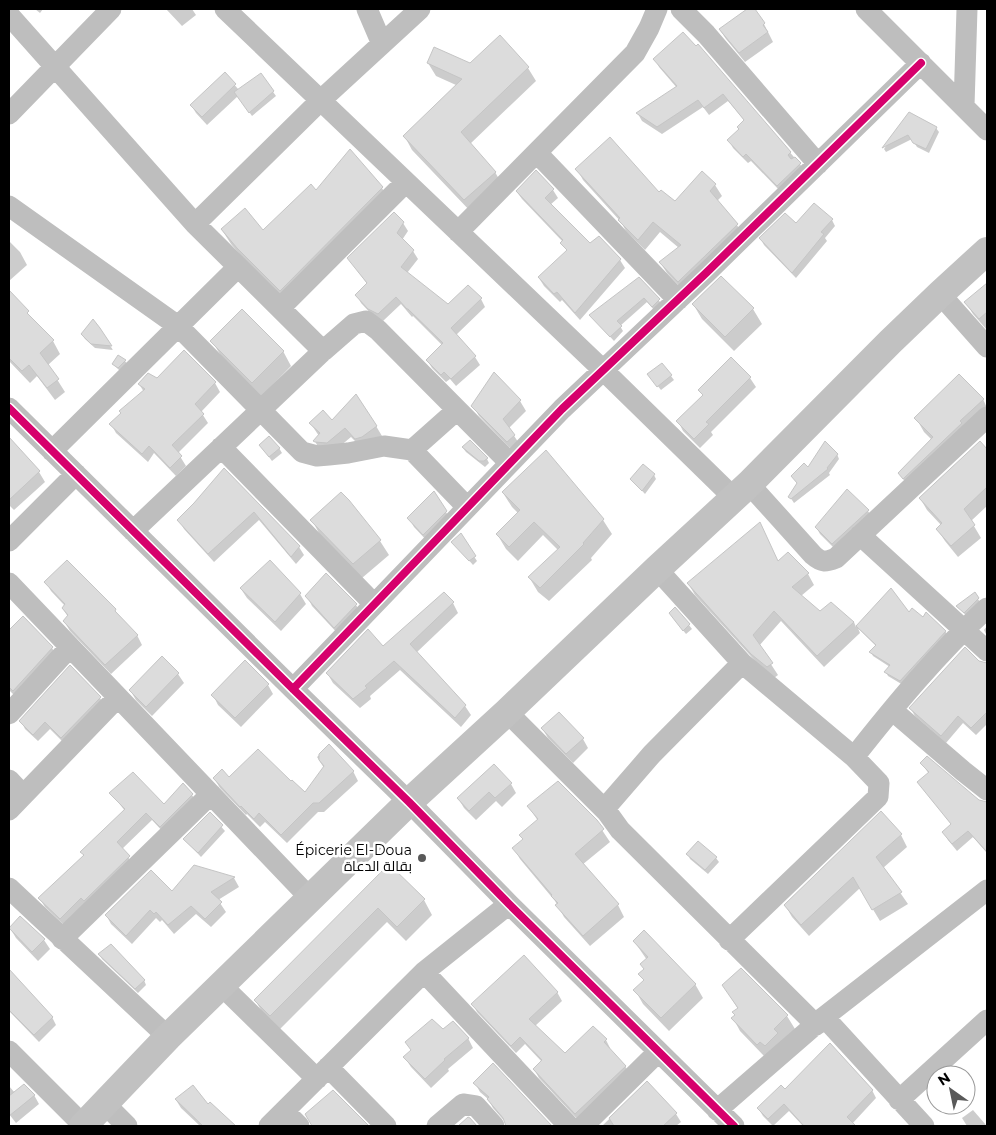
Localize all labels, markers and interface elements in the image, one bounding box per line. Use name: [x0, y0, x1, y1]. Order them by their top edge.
place label: Épicerie El-Doua بقالة الدعاة: [295, 841, 412, 875]
marker: Épicerie El-Doua بقالة الدعاة: [416, 852, 428, 864]
north arrow: [926, 1065, 976, 1115]
text: N: [934, 1068, 954, 1090]

